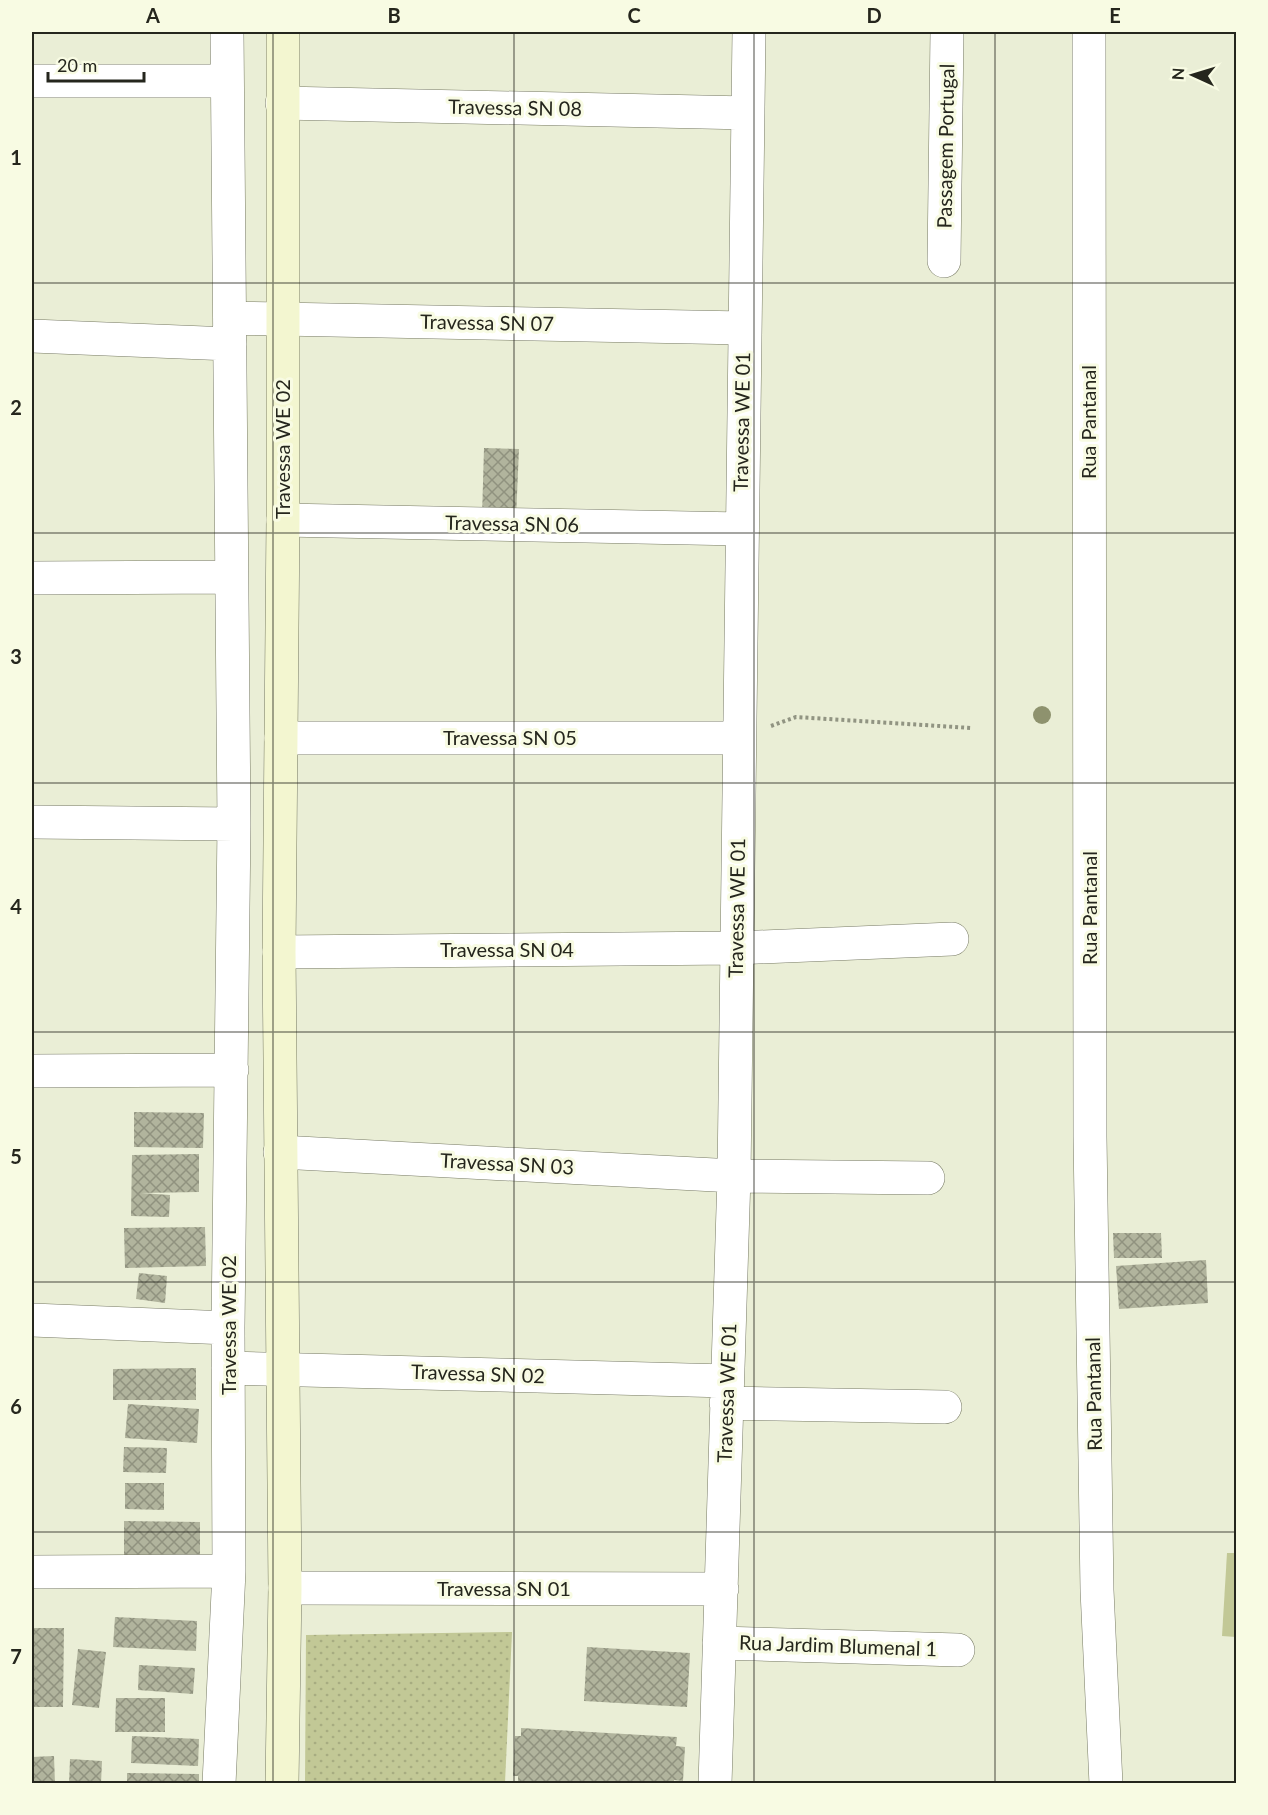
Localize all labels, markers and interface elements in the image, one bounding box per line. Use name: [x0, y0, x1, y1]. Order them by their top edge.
text: A: [145, 3, 160, 27]
text: B: [387, 3, 401, 27]
text: C: [627, 3, 641, 27]
text: D: [866, 3, 882, 27]
text: E: [1109, 3, 1121, 27]
scale bar: [48, 45, 144, 83]
north arrow: [1163, 45, 1223, 105]
text: 20 m: [57, 54, 97, 76]
street label: Passagem Portugal: [932, 63, 958, 229]
text: N: [1168, 67, 1187, 81]
street label: Travessa SN 08: [448, 94, 582, 120]
text: 1: [10, 145, 22, 169]
street label: Travessa SN 07: [420, 309, 554, 335]
street label: Travessa WE 01: [728, 352, 754, 492]
street label: Rua Pantanal: [1076, 365, 1100, 479]
street label: Travessa WE 02: [270, 379, 294, 519]
text: 2: [10, 395, 22, 419]
street label: Travessa SN 06: [445, 510, 579, 536]
text: 3: [10, 644, 22, 668]
street label: Travessa SN 05: [443, 725, 577, 749]
street label: Travessa WE 01: [723, 838, 749, 978]
street label: Rua Pantanal: [1077, 851, 1101, 965]
text: 4: [10, 894, 22, 918]
street label: Travessa SN 04: [440, 937, 574, 961]
text: 5: [10, 1144, 22, 1168]
street label: Travessa SN 03: [440, 1148, 575, 1178]
street label: Travessa WE 02: [216, 1255, 240, 1395]
street label: Travessa WE 01: [712, 1323, 740, 1463]
street label: Rua Pantanal: [1080, 1337, 1106, 1451]
street label: Travessa SN 02: [411, 1359, 545, 1387]
text: 6: [10, 1394, 22, 1418]
street label: Travessa SN 01: [437, 1576, 571, 1600]
street label: Rua Jardim Blumenal 1: [738, 1630, 938, 1660]
text: 7: [10, 1644, 22, 1668]

